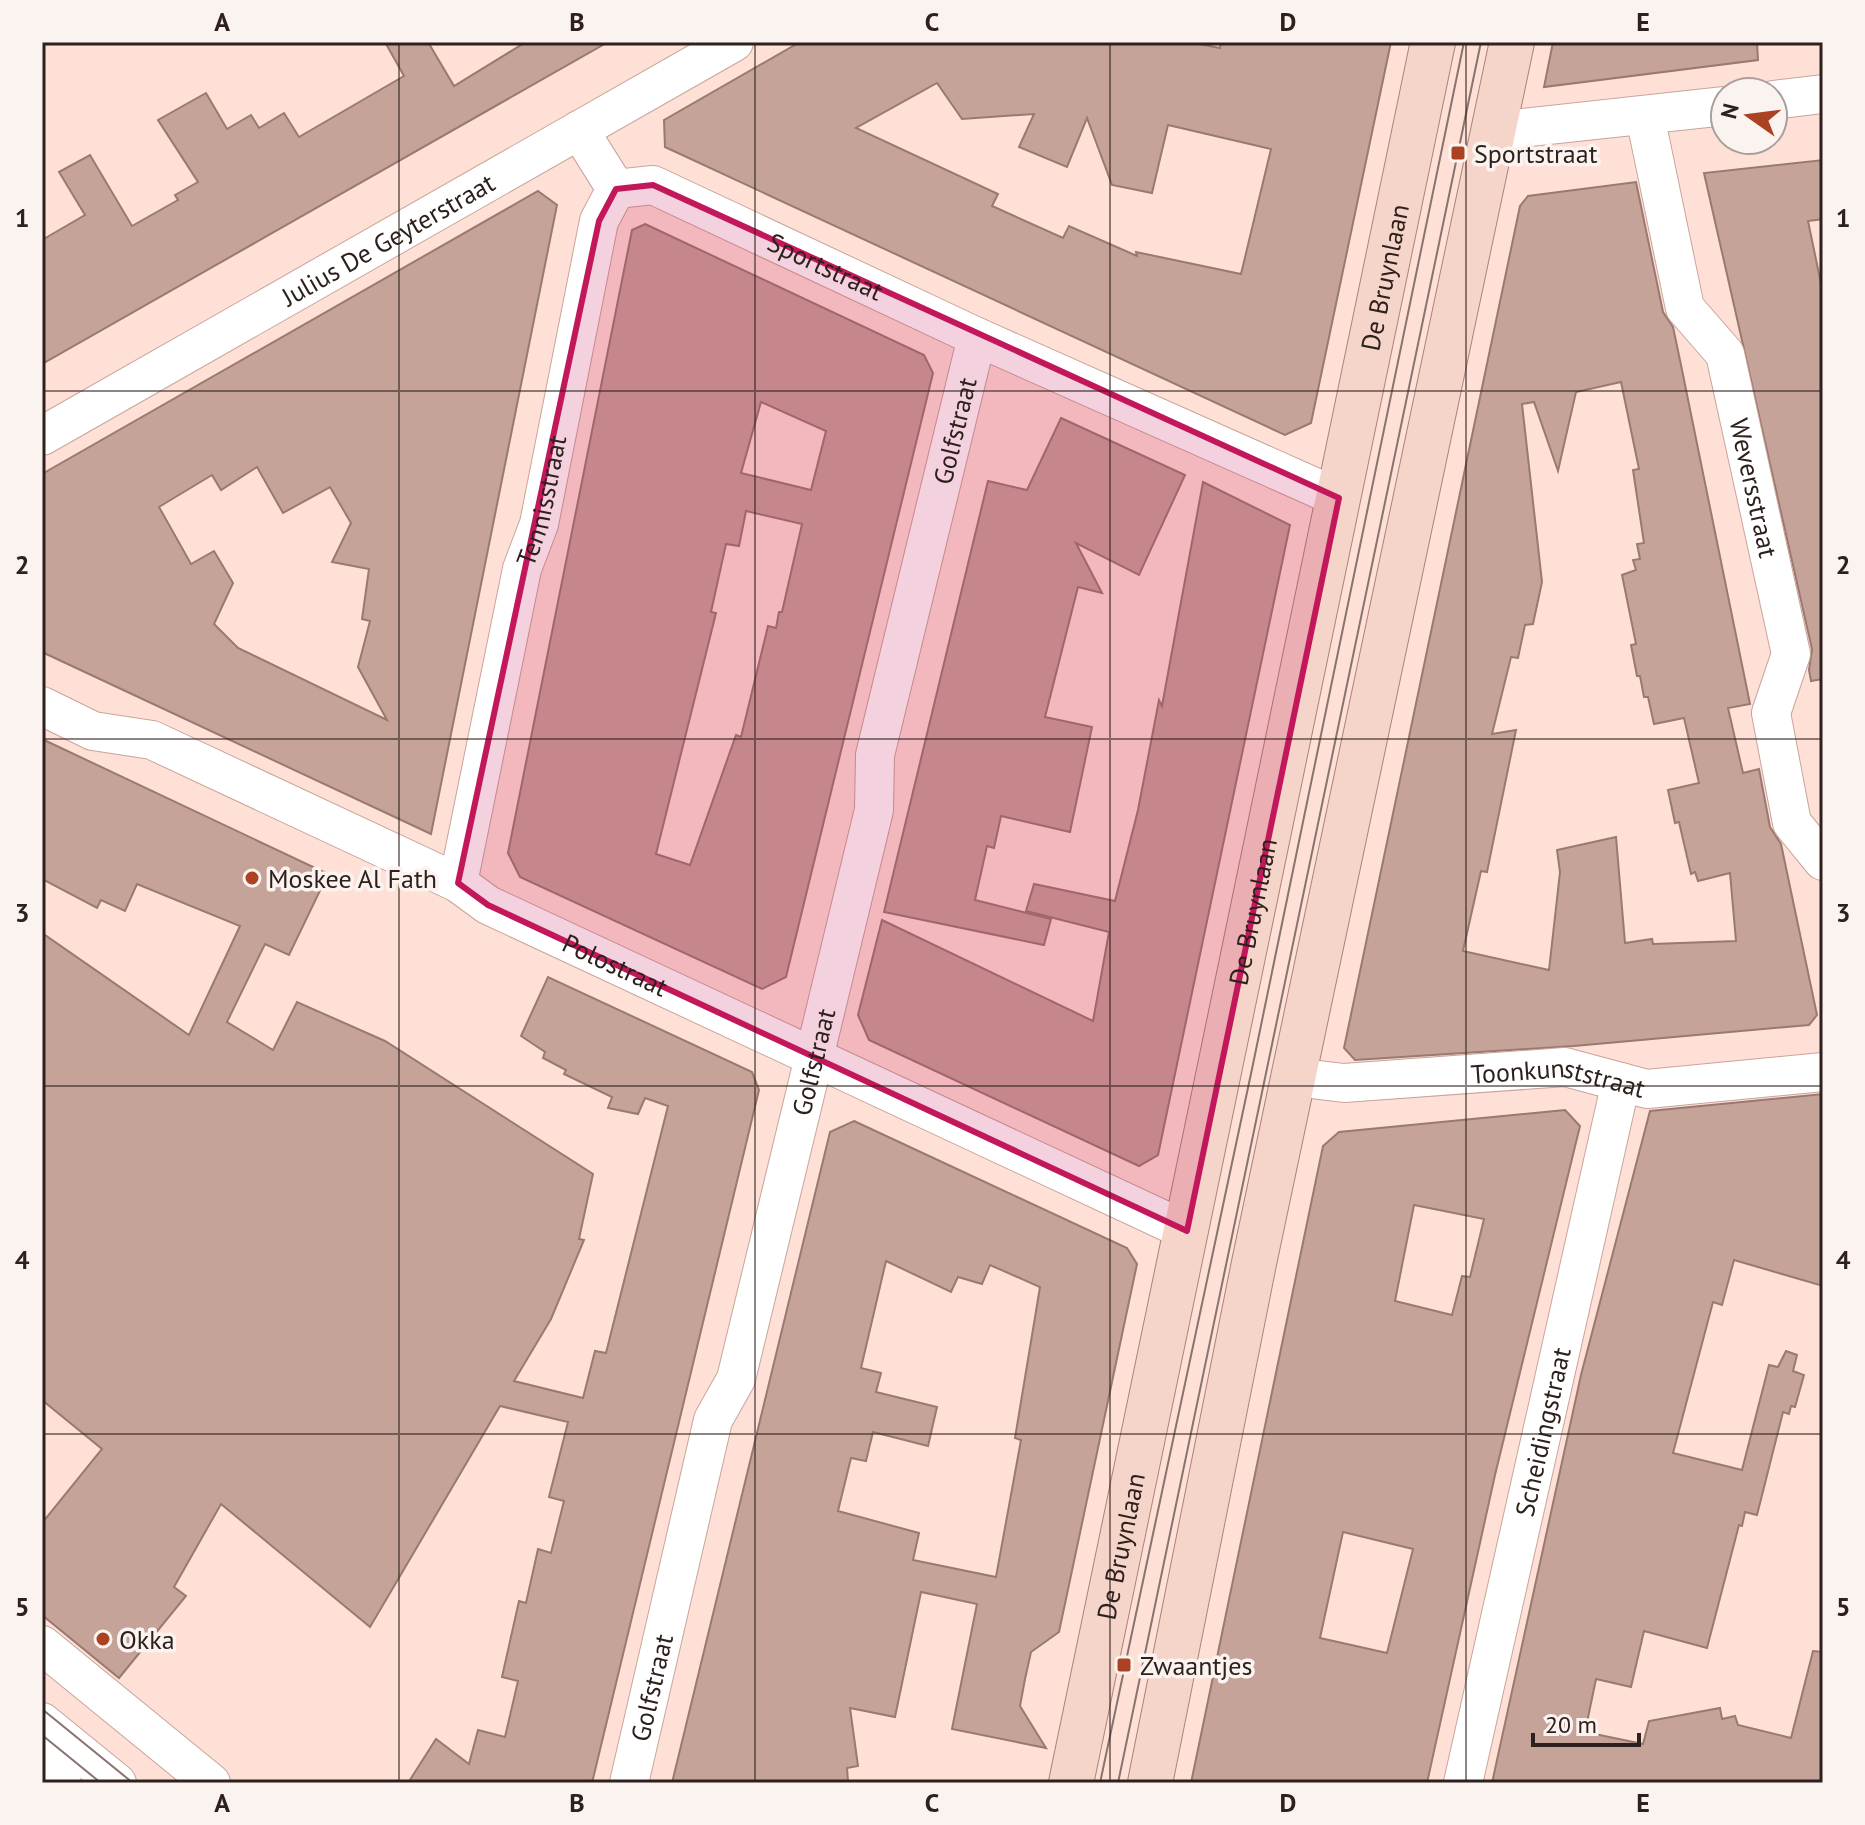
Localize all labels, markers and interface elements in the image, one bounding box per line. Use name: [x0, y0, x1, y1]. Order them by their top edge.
text: A: [214, 5, 230, 38]
text: B: [569, 5, 585, 38]
text: C: [925, 5, 939, 38]
text: D: [1280, 5, 1296, 38]
text: E: [1636, 5, 1650, 38]
north arrow: [1709, 76, 1789, 156]
text: N: [1714, 101, 1745, 122]
place label: Sportstraat: [1474, 137, 1598, 170]
marker: Sportstraat: [1449, 144, 1467, 162]
street label: Julius De Geyterstraat: [275, 165, 500, 313]
text: 1: [15, 201, 29, 234]
street label: De Bruynlaan: [1353, 201, 1415, 354]
text: 1: [1836, 201, 1850, 234]
street label: Sportstraat: [763, 225, 889, 307]
street label: Golfstraat: [925, 374, 983, 487]
street label: Weversstraat: [1723, 415, 1786, 561]
street label: Tennisstraat: [508, 432, 573, 571]
text: 2: [15, 548, 29, 581]
text: 2: [1836, 548, 1850, 581]
street label: De Bruynlaan: [1221, 835, 1284, 988]
place label: Moskee Al Fath: [268, 862, 437, 895]
marker: Moskee Al Fath: [243, 869, 261, 887]
text: 3: [15, 896, 29, 929]
text: 3: [1836, 896, 1850, 929]
street label: Polostraat: [557, 926, 673, 1003]
street label: Golfstraat: [784, 1005, 842, 1119]
street label: Toonkunststraat: [1470, 1051, 1649, 1104]
text: 4: [15, 1243, 30, 1276]
text: 4: [1836, 1243, 1851, 1276]
street label: Scheidingstraat: [1507, 1344, 1577, 1520]
street label: De Bruynlaan: [1089, 1470, 1152, 1622]
text: 5: [15, 1590, 29, 1623]
text: 5: [1836, 1590, 1850, 1623]
place label: Okka: [119, 1623, 175, 1656]
marker: Okka: [94, 1630, 112, 1648]
street label: Golfstraat: [623, 1631, 679, 1744]
place label: Zwaantjes: [1140, 1649, 1252, 1682]
marker: Zwaantjes: [1115, 1656, 1133, 1674]
scale bar: [1533, 1697, 1639, 1747]
text: 20 m: [1545, 1709, 1597, 1740]
text: A: [214, 1786, 230, 1819]
text: B: [569, 1786, 585, 1819]
text: C: [925, 1786, 939, 1819]
text: D: [1280, 1786, 1296, 1819]
text: E: [1636, 1786, 1650, 1819]

